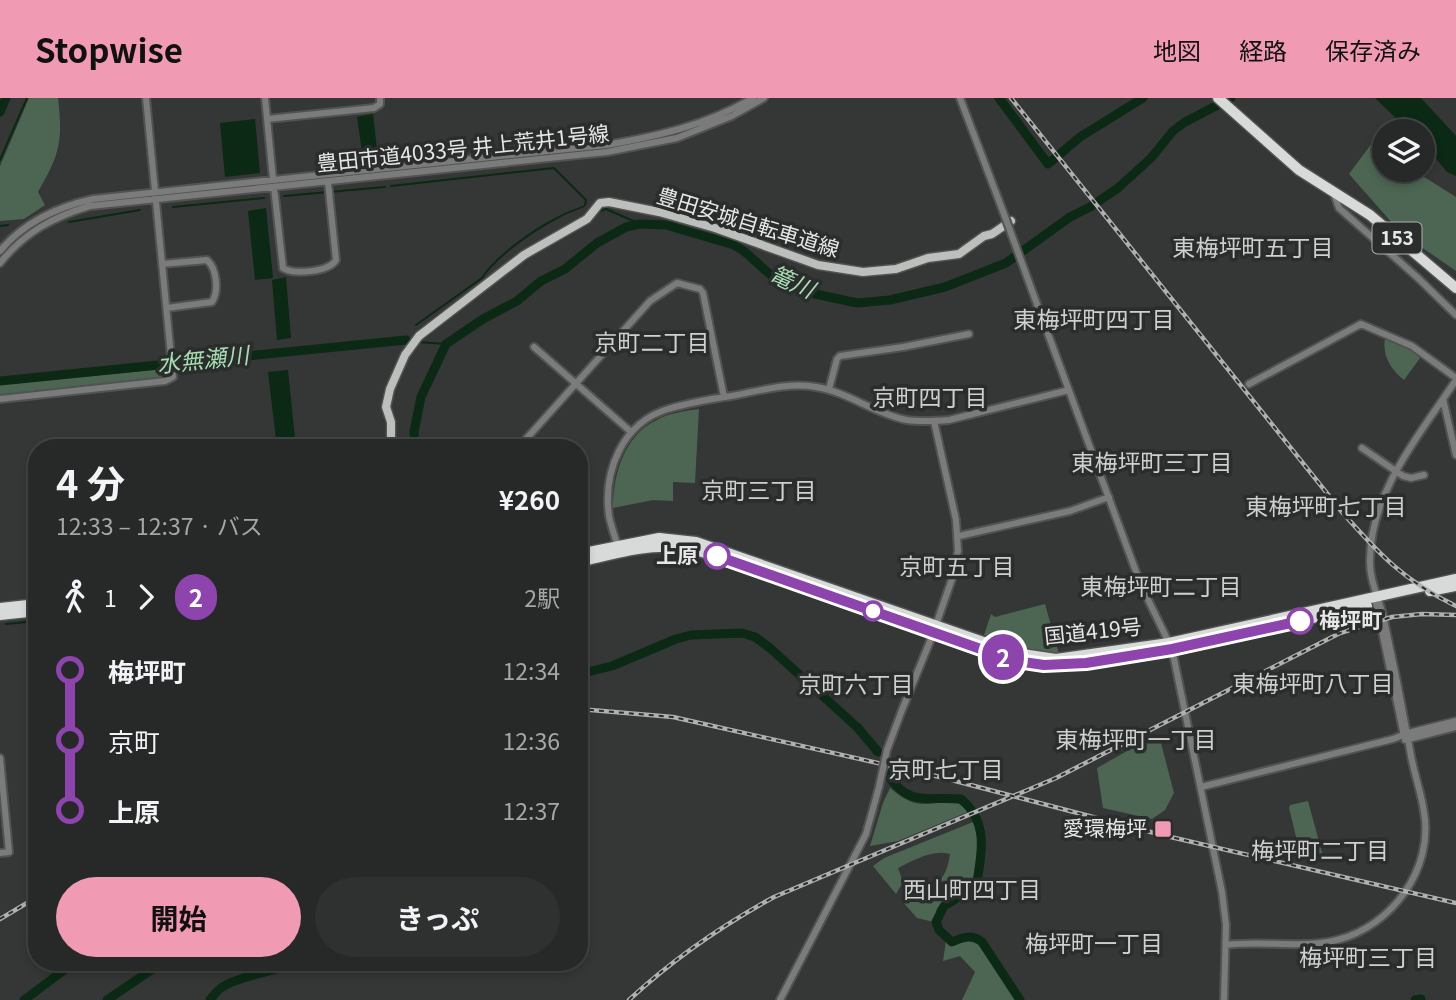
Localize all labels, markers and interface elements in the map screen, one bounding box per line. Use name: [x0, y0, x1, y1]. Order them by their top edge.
text: Stopwise: [35, 25, 183, 73]
text: 地図: [1153, 32, 1201, 67]
text: 経路: [1239, 32, 1287, 67]
text: 保存済み: [1325, 32, 1421, 67]
street label: 豊田市道4033号 井上荒井1号線: [315, 117, 611, 177]
map controls: [1372, 119, 1435, 182]
button: layers: [1372, 119, 1435, 182]
street label: 豊田安城自転車道線: [654, 179, 843, 263]
road number: 153: [1372, 222, 1422, 254]
district label: 東梅坪町五丁目: [1173, 229, 1334, 263]
water label: 篭川: [765, 255, 823, 306]
district label: 東梅坪町四丁目: [1014, 301, 1175, 335]
district label: 京町二丁目: [595, 324, 710, 358]
water label: 水無瀬川: [155, 336, 253, 380]
district label: 京町四丁目: [873, 379, 988, 413]
district label: 東梅坪町三丁目: [1072, 444, 1233, 478]
text: 4 分: [56, 454, 125, 509]
district label: 京町三丁目: [702, 472, 817, 506]
text: ¥260: [499, 480, 560, 517]
district label: 東梅坪町七丁目: [1246, 488, 1407, 522]
text: 12:33 – 12:37 · バス: [56, 508, 263, 542]
place label: 上原: [656, 539, 698, 569]
marker: 上原: [704, 543, 730, 569]
district label: 京町五丁目: [900, 548, 1015, 582]
district label: 東梅坪町二丁目: [1081, 568, 1242, 602]
icon: walk: [56, 578, 94, 616]
icon: forward: [127, 578, 165, 616]
text: 2: [189, 579, 203, 614]
text: 1: [104, 580, 117, 614]
text: 2駅: [524, 580, 560, 614]
unlabelled marker: [863, 601, 883, 621]
place label: 梅坪町: [1319, 604, 1382, 634]
marker: 梅坪町: [1287, 608, 1313, 634]
street label: 国道419号: [1043, 610, 1143, 650]
line badge: 2: [980, 634, 1026, 680]
text: 2: [996, 639, 1010, 674]
text: 梅坪町: [108, 652, 186, 689]
text: 12:34: [503, 653, 560, 687]
district label: 東梅坪町八丁目: [1233, 665, 1394, 699]
district label: 京町六丁目: [799, 666, 914, 700]
district label: 東梅坪町一丁目: [1056, 721, 1217, 755]
text: 京町: [108, 722, 160, 759]
text: 12:36: [503, 723, 560, 757]
district label: 京町七丁目: [889, 751, 1004, 785]
text: 上原: [108, 792, 160, 829]
text: 12:37: [503, 793, 560, 827]
place label: 愛環梅坪: [1063, 812, 1147, 842]
marker: 愛環梅坪: [1153, 819, 1173, 839]
district label: 梅坪町二丁目: [1251, 832, 1389, 866]
district label: 西山町四丁目: [903, 871, 1041, 905]
button: 開始: [56, 877, 301, 957]
button: きっぷ: [315, 877, 560, 957]
district label: 梅坪町一丁目: [1025, 925, 1163, 959]
district label: 梅坪町三丁目: [1299, 939, 1437, 973]

